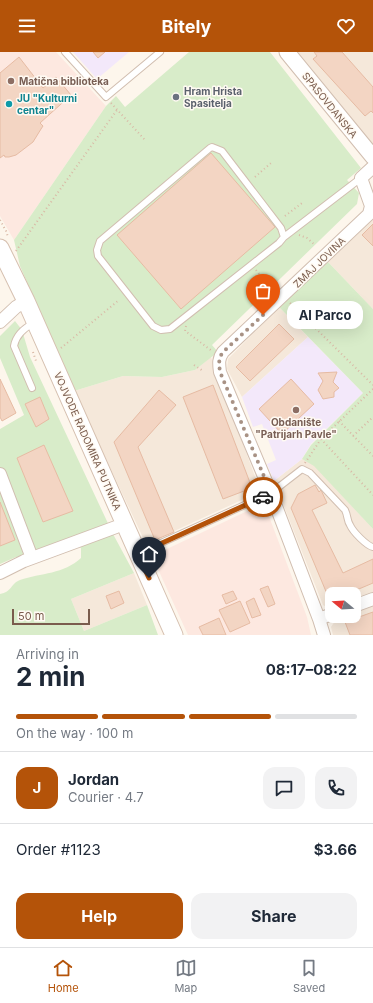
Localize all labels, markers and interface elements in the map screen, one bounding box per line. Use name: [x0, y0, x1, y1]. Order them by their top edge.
icon: menu: [16, 15, 38, 37]
icon: heart: [335, 15, 357, 37]
text: Bitely: [162, 16, 211, 37]
street label: SPASOVDANSKA: [300, 70, 360, 140]
place label: Matična biblioteka: [19, 75, 109, 87]
marker: Matična biblioteka: [6, 76, 16, 86]
place label: Hram Hrista Spasitelja: [184, 85, 242, 109]
place label: JU "Kulturni centar": [17, 92, 77, 116]
marker: Hram Hrista Spasitelja: [171, 92, 181, 102]
marker: JU "Kulturni centar": [4, 99, 14, 109]
street label: ZMAJ JOVINA: [290, 234, 348, 290]
pin: [246, 274, 280, 315]
icon: bag: [252, 280, 274, 302]
callout: Al Parco: [287, 301, 363, 329]
text: Al Parco: [299, 307, 351, 323]
street label: VOJVODE RADOMIRA PUTNIKA: [52, 370, 124, 512]
marker: Obdanište "Patrijarh Pavle": [291, 405, 301, 415]
place label: Obdanište "Patrijarh Pavle": [255, 416, 337, 440]
courier: [243, 477, 283, 517]
icon: car: [252, 486, 274, 508]
pin: [132, 537, 166, 578]
icon: home: [138, 543, 160, 565]
north arrow: [325, 587, 361, 623]
map controls: [325, 587, 361, 623]
scale bar: [12, 607, 90, 626]
text: 50 m: [18, 609, 44, 623]
text: Arriving in: [16, 646, 79, 662]
text: 08:17–08:22: [266, 660, 357, 679]
text: 2 min: [16, 661, 86, 692]
text: On the way · 100 m: [16, 725, 133, 741]
button: chat: [263, 767, 305, 809]
button: phone: [315, 767, 357, 809]
text: Jordan: [68, 770, 119, 789]
text: J: [33, 778, 41, 797]
text: Courier · 4.7: [68, 789, 144, 805]
text: Order #1123: [16, 840, 101, 859]
text: $3.66: [314, 840, 357, 859]
button: Help: [16, 893, 183, 939]
button: Share: [191, 893, 357, 939]
tab: Home: [48, 957, 79, 995]
tab: Map: [174, 957, 197, 995]
tab: Saved: [293, 957, 325, 995]

